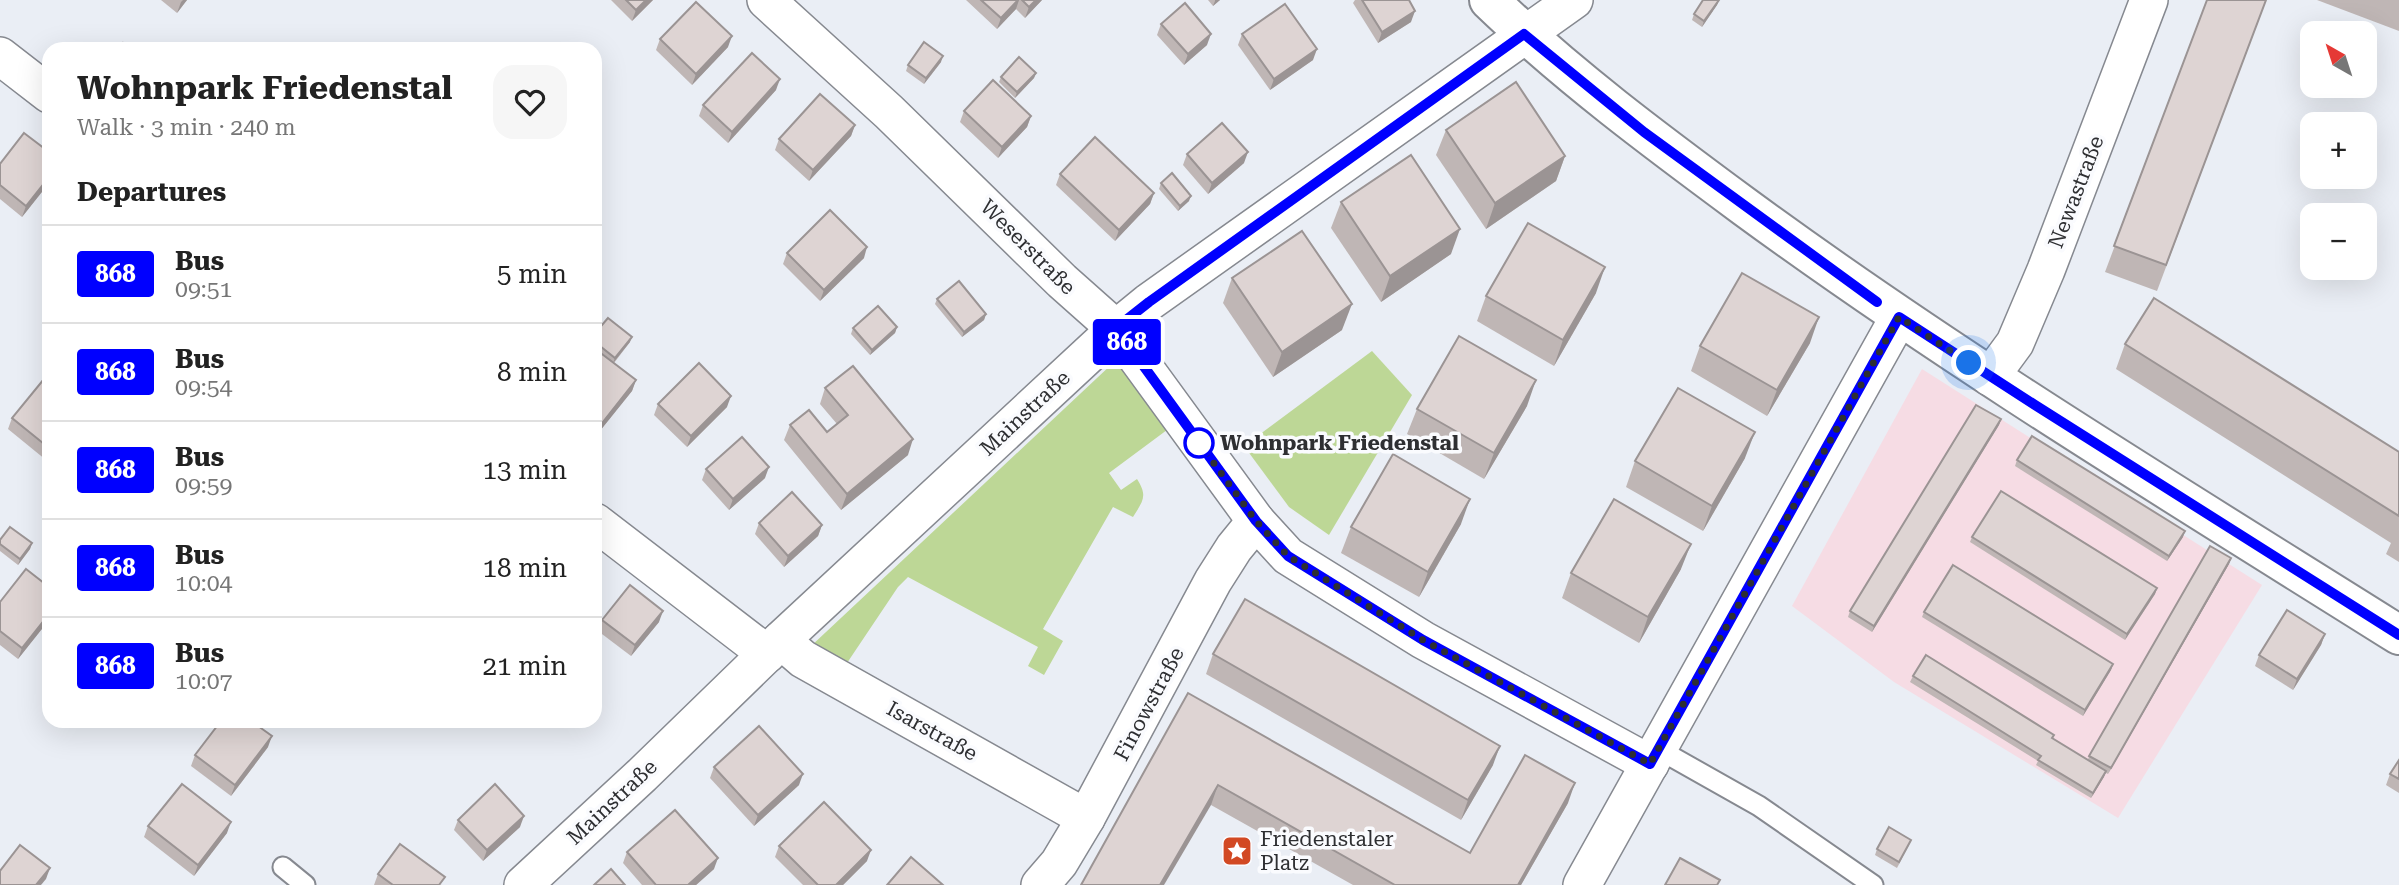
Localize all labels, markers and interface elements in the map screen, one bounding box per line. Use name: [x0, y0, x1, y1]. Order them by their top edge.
north arrow: [2300, 21, 2376, 98]
map controls: [2300, 21, 2377, 280]
button: heart: [493, 65, 567, 139]
text: Wohnpark Friedenstal: [77, 68, 452, 107]
button: +: [2300, 112, 2377, 189]
text: Walk · 3 min · 240 m: [77, 114, 296, 141]
street label: Newastraße: [2044, 132, 2108, 252]
text: Departures: [77, 177, 226, 207]
street label: Weserstraße: [976, 195, 1080, 299]
button: −: [2300, 203, 2377, 280]
text: Bus: [175, 246, 224, 276]
text: 5 min: [497, 259, 567, 289]
text: 868: [95, 260, 136, 288]
text: 09:51: [175, 276, 232, 303]
line badge: 868: [1087, 319, 1167, 365]
text: 868: [1107, 328, 1147, 356]
text: Bus: [175, 344, 224, 374]
your location: [1951, 345, 1986, 380]
text: 8 min: [497, 357, 567, 387]
text: 868: [95, 358, 136, 386]
street label: Mainstraße: [975, 365, 1075, 461]
text: 09:54: [175, 374, 232, 401]
marker: Wohnpark Friedenstal: [1184, 428, 1214, 458]
place label: Wohnpark Friedenstal: [1220, 431, 1459, 455]
text: Bus: [175, 442, 224, 472]
text: 13 min: [483, 455, 567, 485]
text: 868: [95, 456, 136, 484]
text: 09:59: [175, 472, 232, 499]
text: Bus: [175, 540, 224, 570]
text: 18 min: [483, 553, 567, 583]
text: 868: [95, 554, 136, 582]
text: 10:04: [175, 570, 232, 597]
text: Bus: [175, 638, 224, 668]
street label: Finowstraße: [1109, 643, 1189, 765]
text: 21 min: [483, 651, 567, 681]
text: 868: [95, 652, 136, 680]
text: 10:07: [175, 668, 232, 695]
street label: Isarstraße: [882, 696, 982, 766]
street label: Mainstraße: [562, 754, 662, 850]
place label: Friedenstaler Platz: [1260, 827, 1394, 875]
place icon: Friedenstaler Platz: [1220, 834, 1254, 868]

